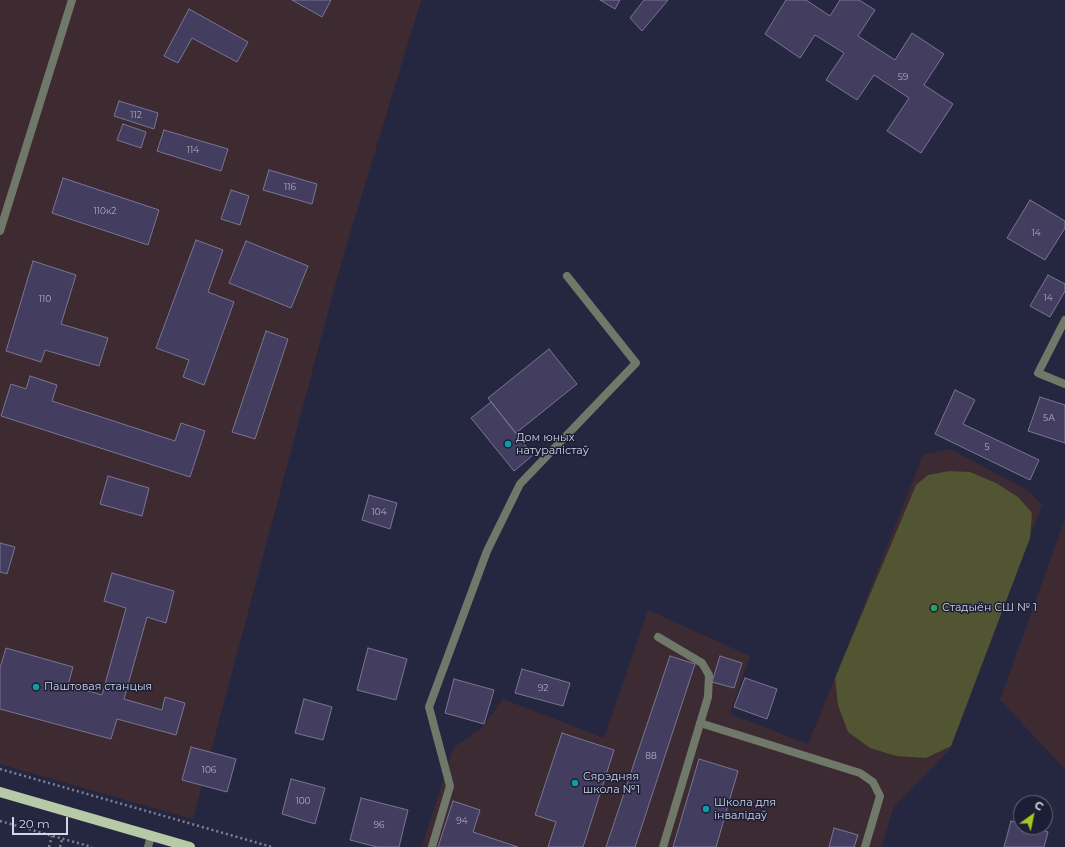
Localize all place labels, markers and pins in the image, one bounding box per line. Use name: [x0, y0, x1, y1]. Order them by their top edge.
place label: Дом юных натуралістаў: [516, 431, 589, 457]
marker: Дом юных натуралістаў: [503, 439, 513, 449]
place label: Стадыён СШ № 1: [942, 601, 1037, 615]
marker: Стадыён СШ № 1: [929, 603, 939, 613]
place label: Паштовая станцыя: [44, 680, 152, 694]
marker: Паштовая станцыя: [31, 682, 41, 692]
place label: Сярэдняя школа №1: [583, 770, 640, 796]
marker: Сярэдняя школа №1: [570, 778, 580, 788]
place label: Школа для інвалідаў: [714, 796, 776, 822]
marker: Школа для інвалідаў: [701, 804, 711, 814]

